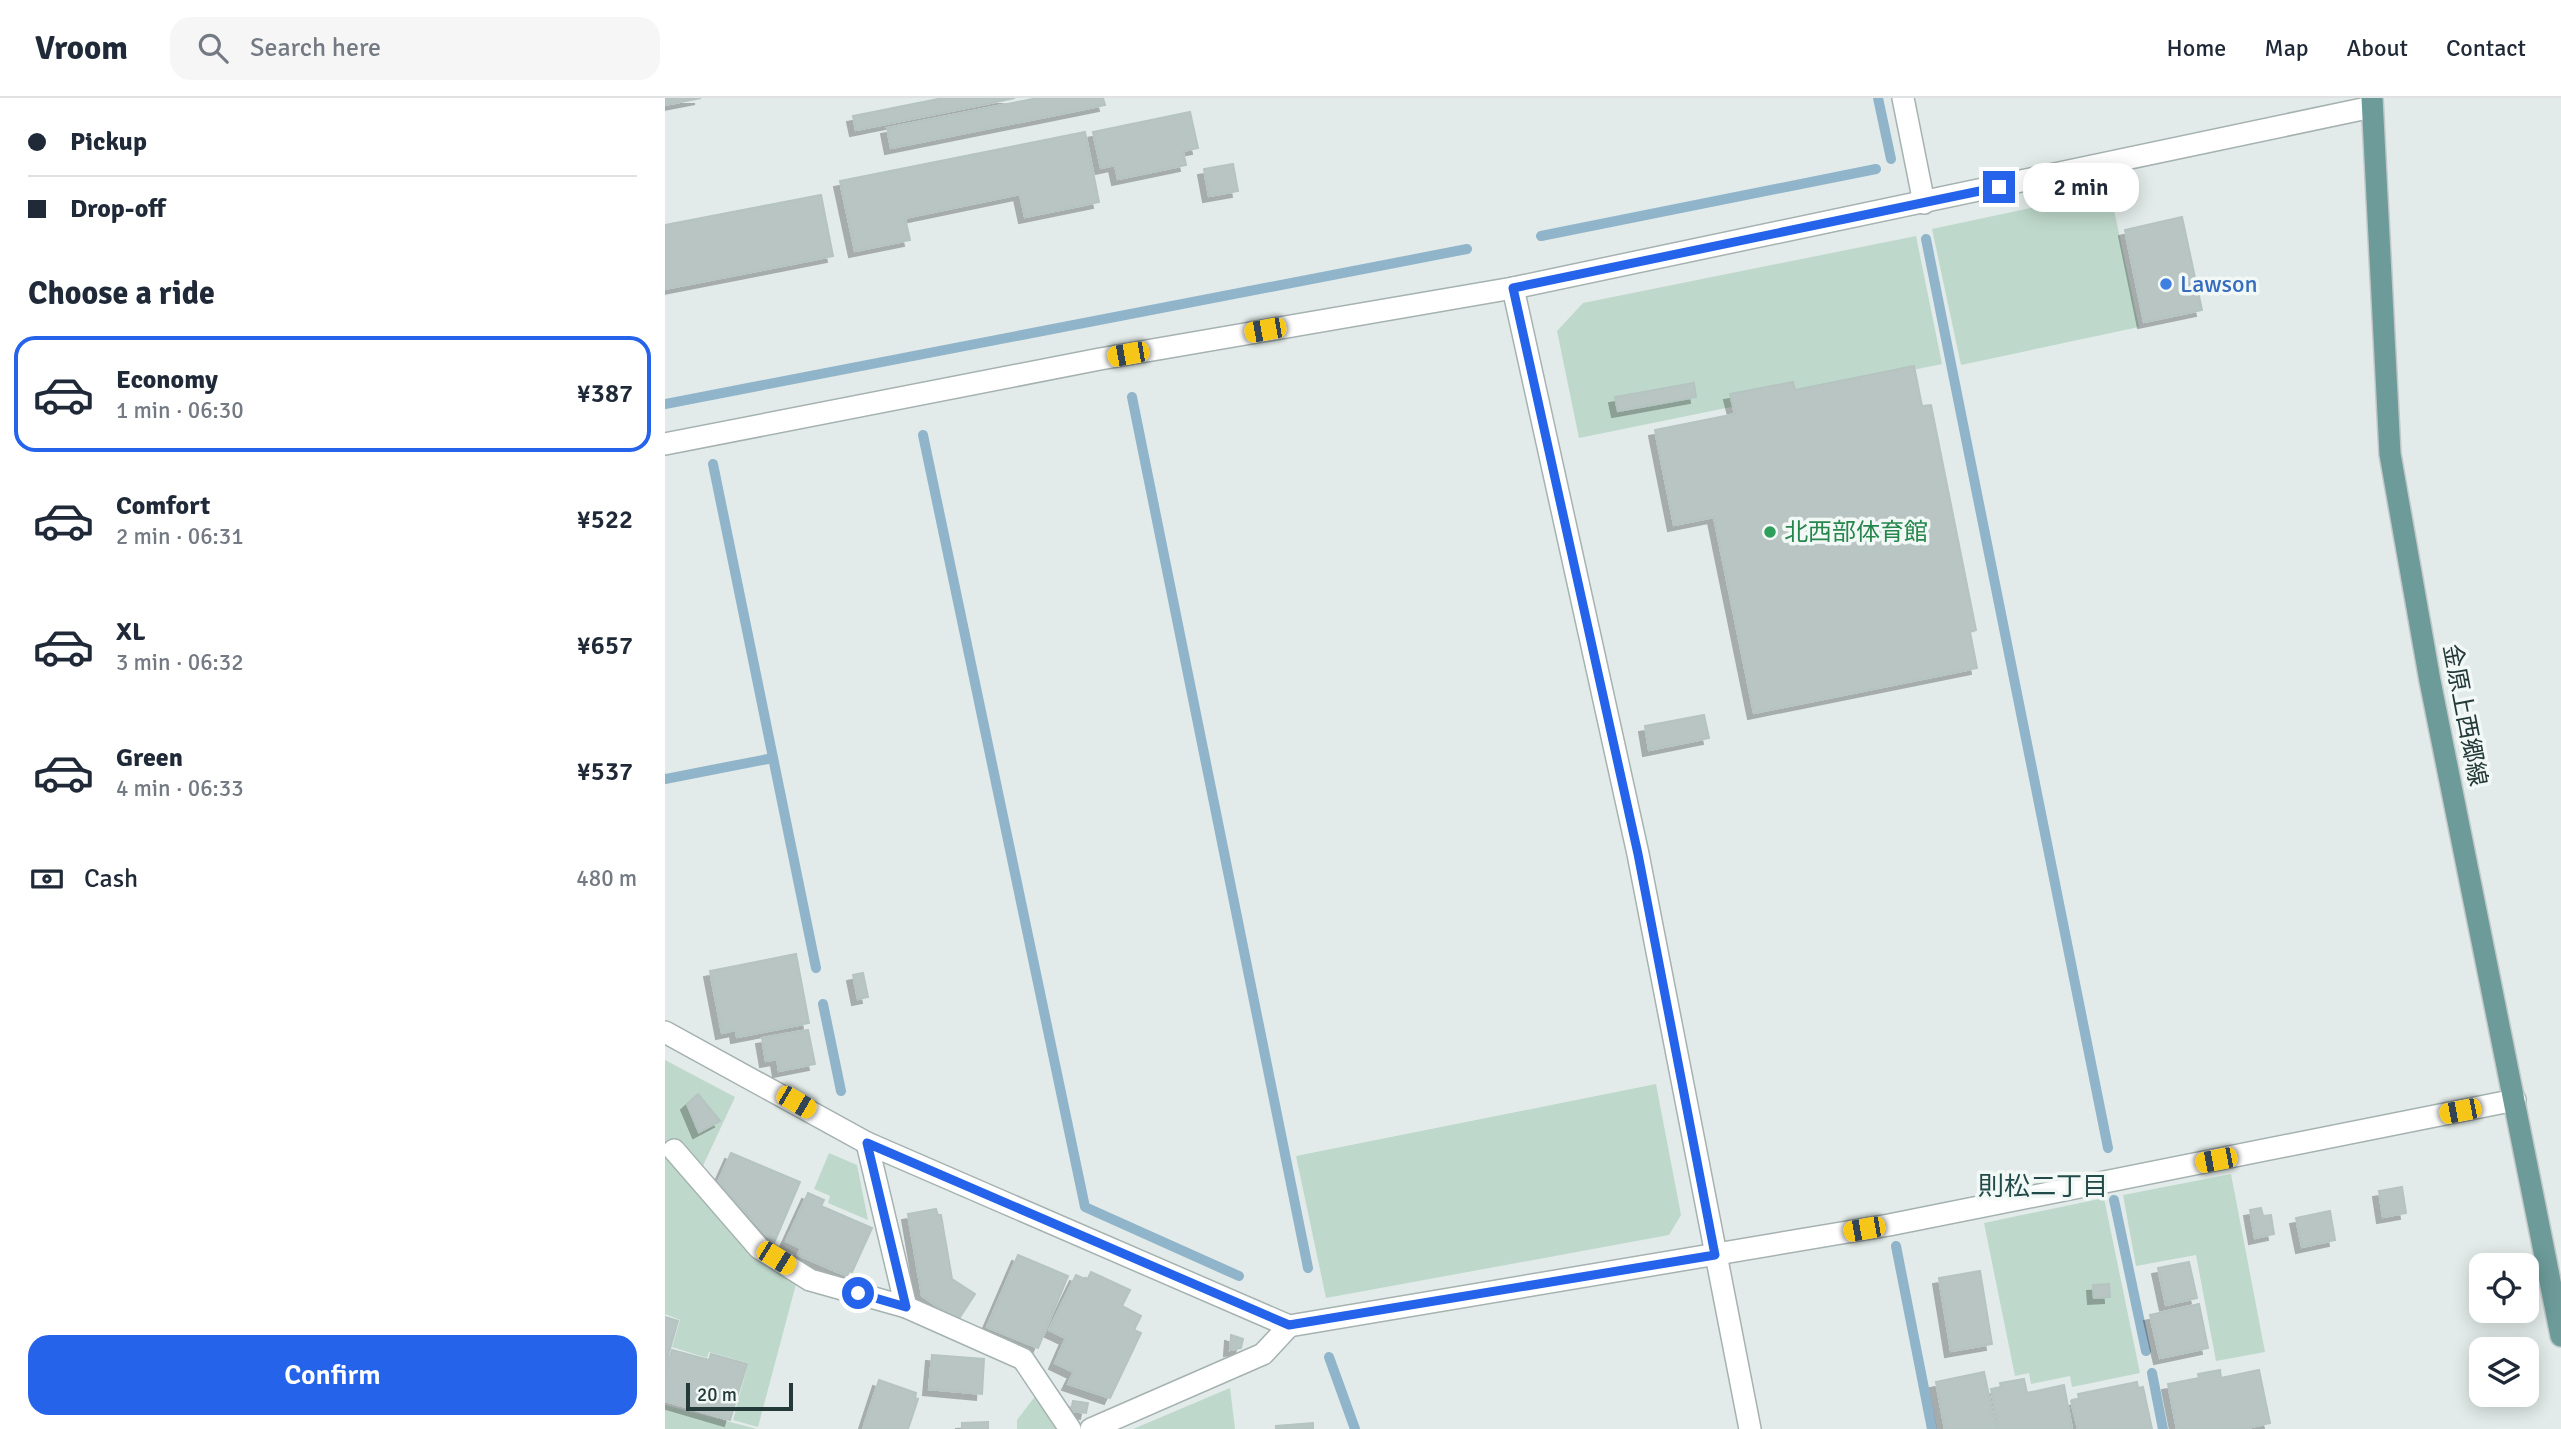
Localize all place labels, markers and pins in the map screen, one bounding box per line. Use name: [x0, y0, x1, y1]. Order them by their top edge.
place label: Lawson: [2180, 269, 2258, 299]
marker: Lawson: [2158, 276, 2174, 292]
place label: 北西部体育館: [1784, 517, 1928, 547]
marker: 北西部体育館: [1762, 524, 1778, 540]

